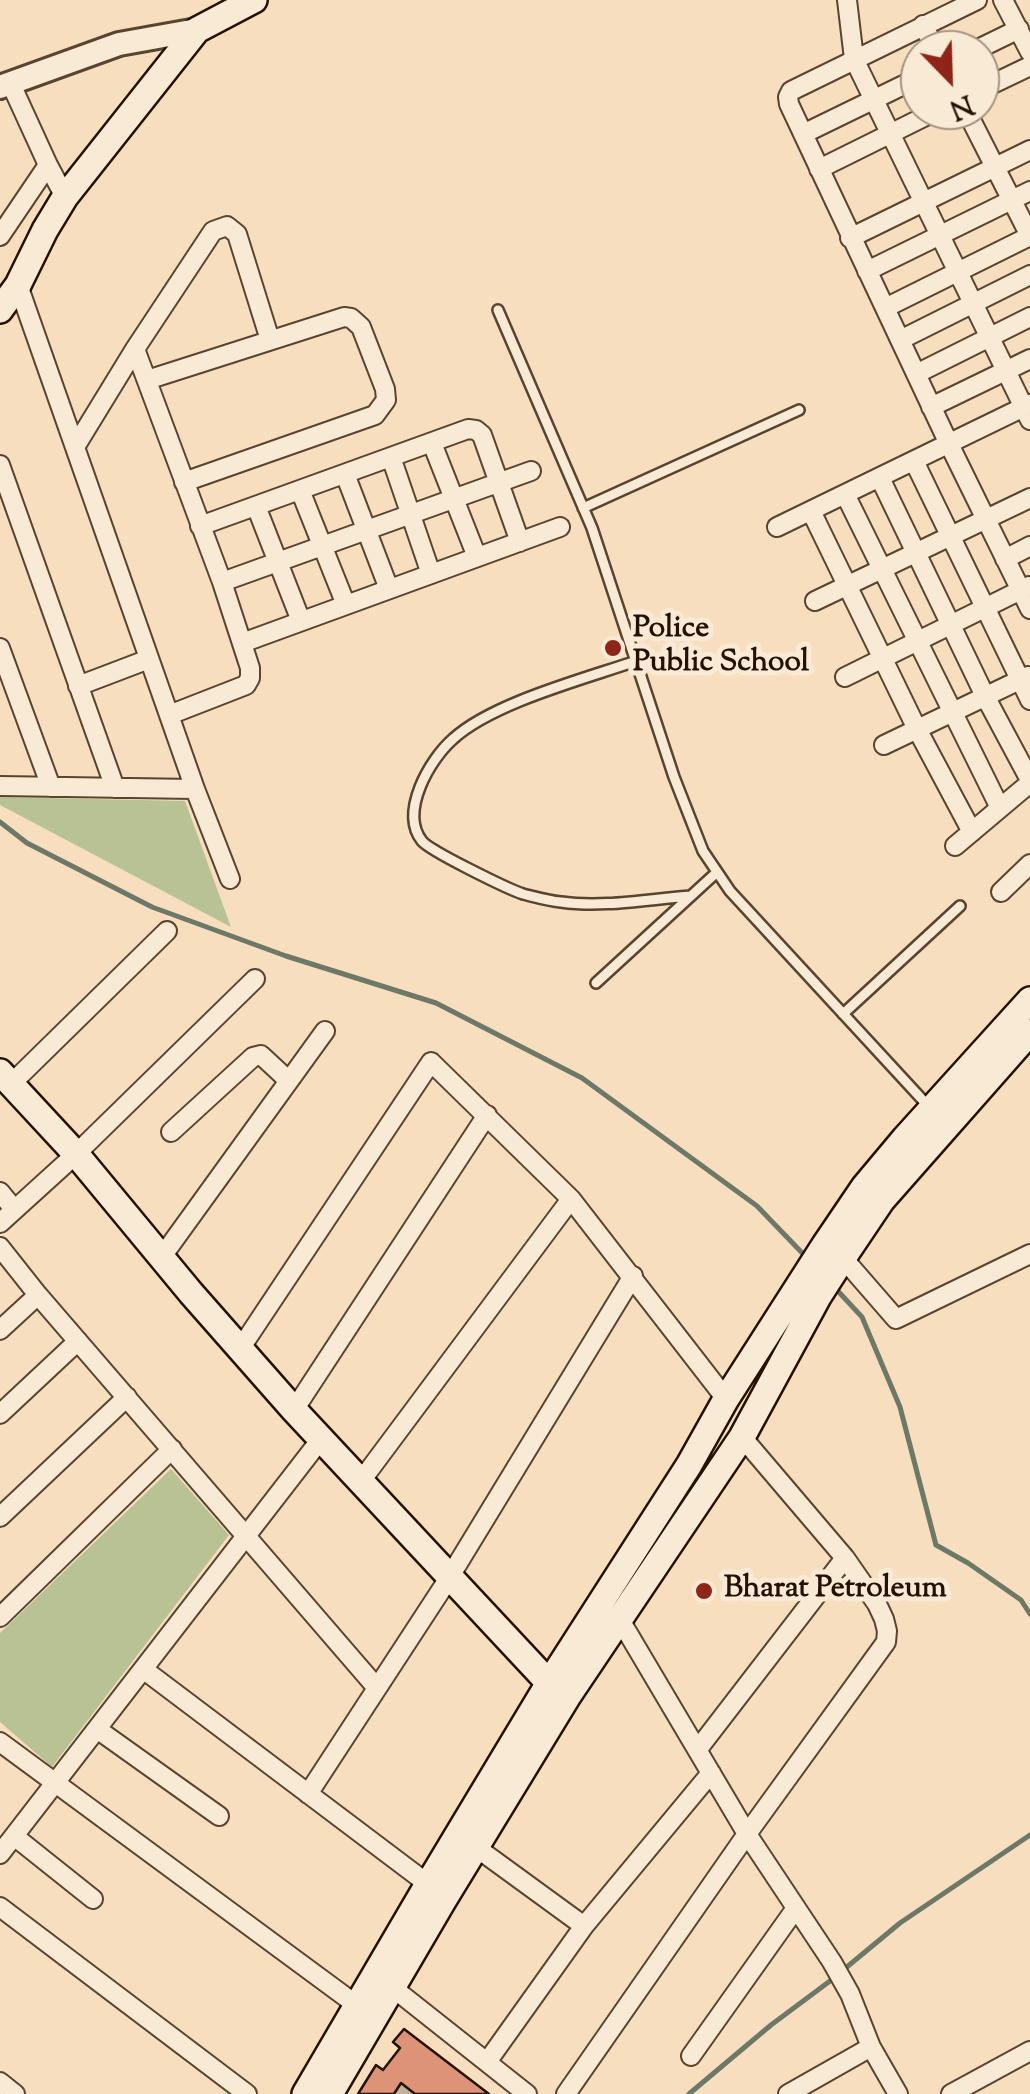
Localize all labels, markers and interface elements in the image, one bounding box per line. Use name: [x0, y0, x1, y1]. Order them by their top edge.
north arrow: [900, 30, 1000, 130]
text: N: [943, 83, 979, 129]
place label: Police Public School: [633, 613, 809, 684]
marker: Police Public School: [602, 637, 624, 659]
place label: Bharat Petroleum: [724, 1573, 947, 1609]
marker: Bharat Petroleum: [693, 1580, 715, 1602]

